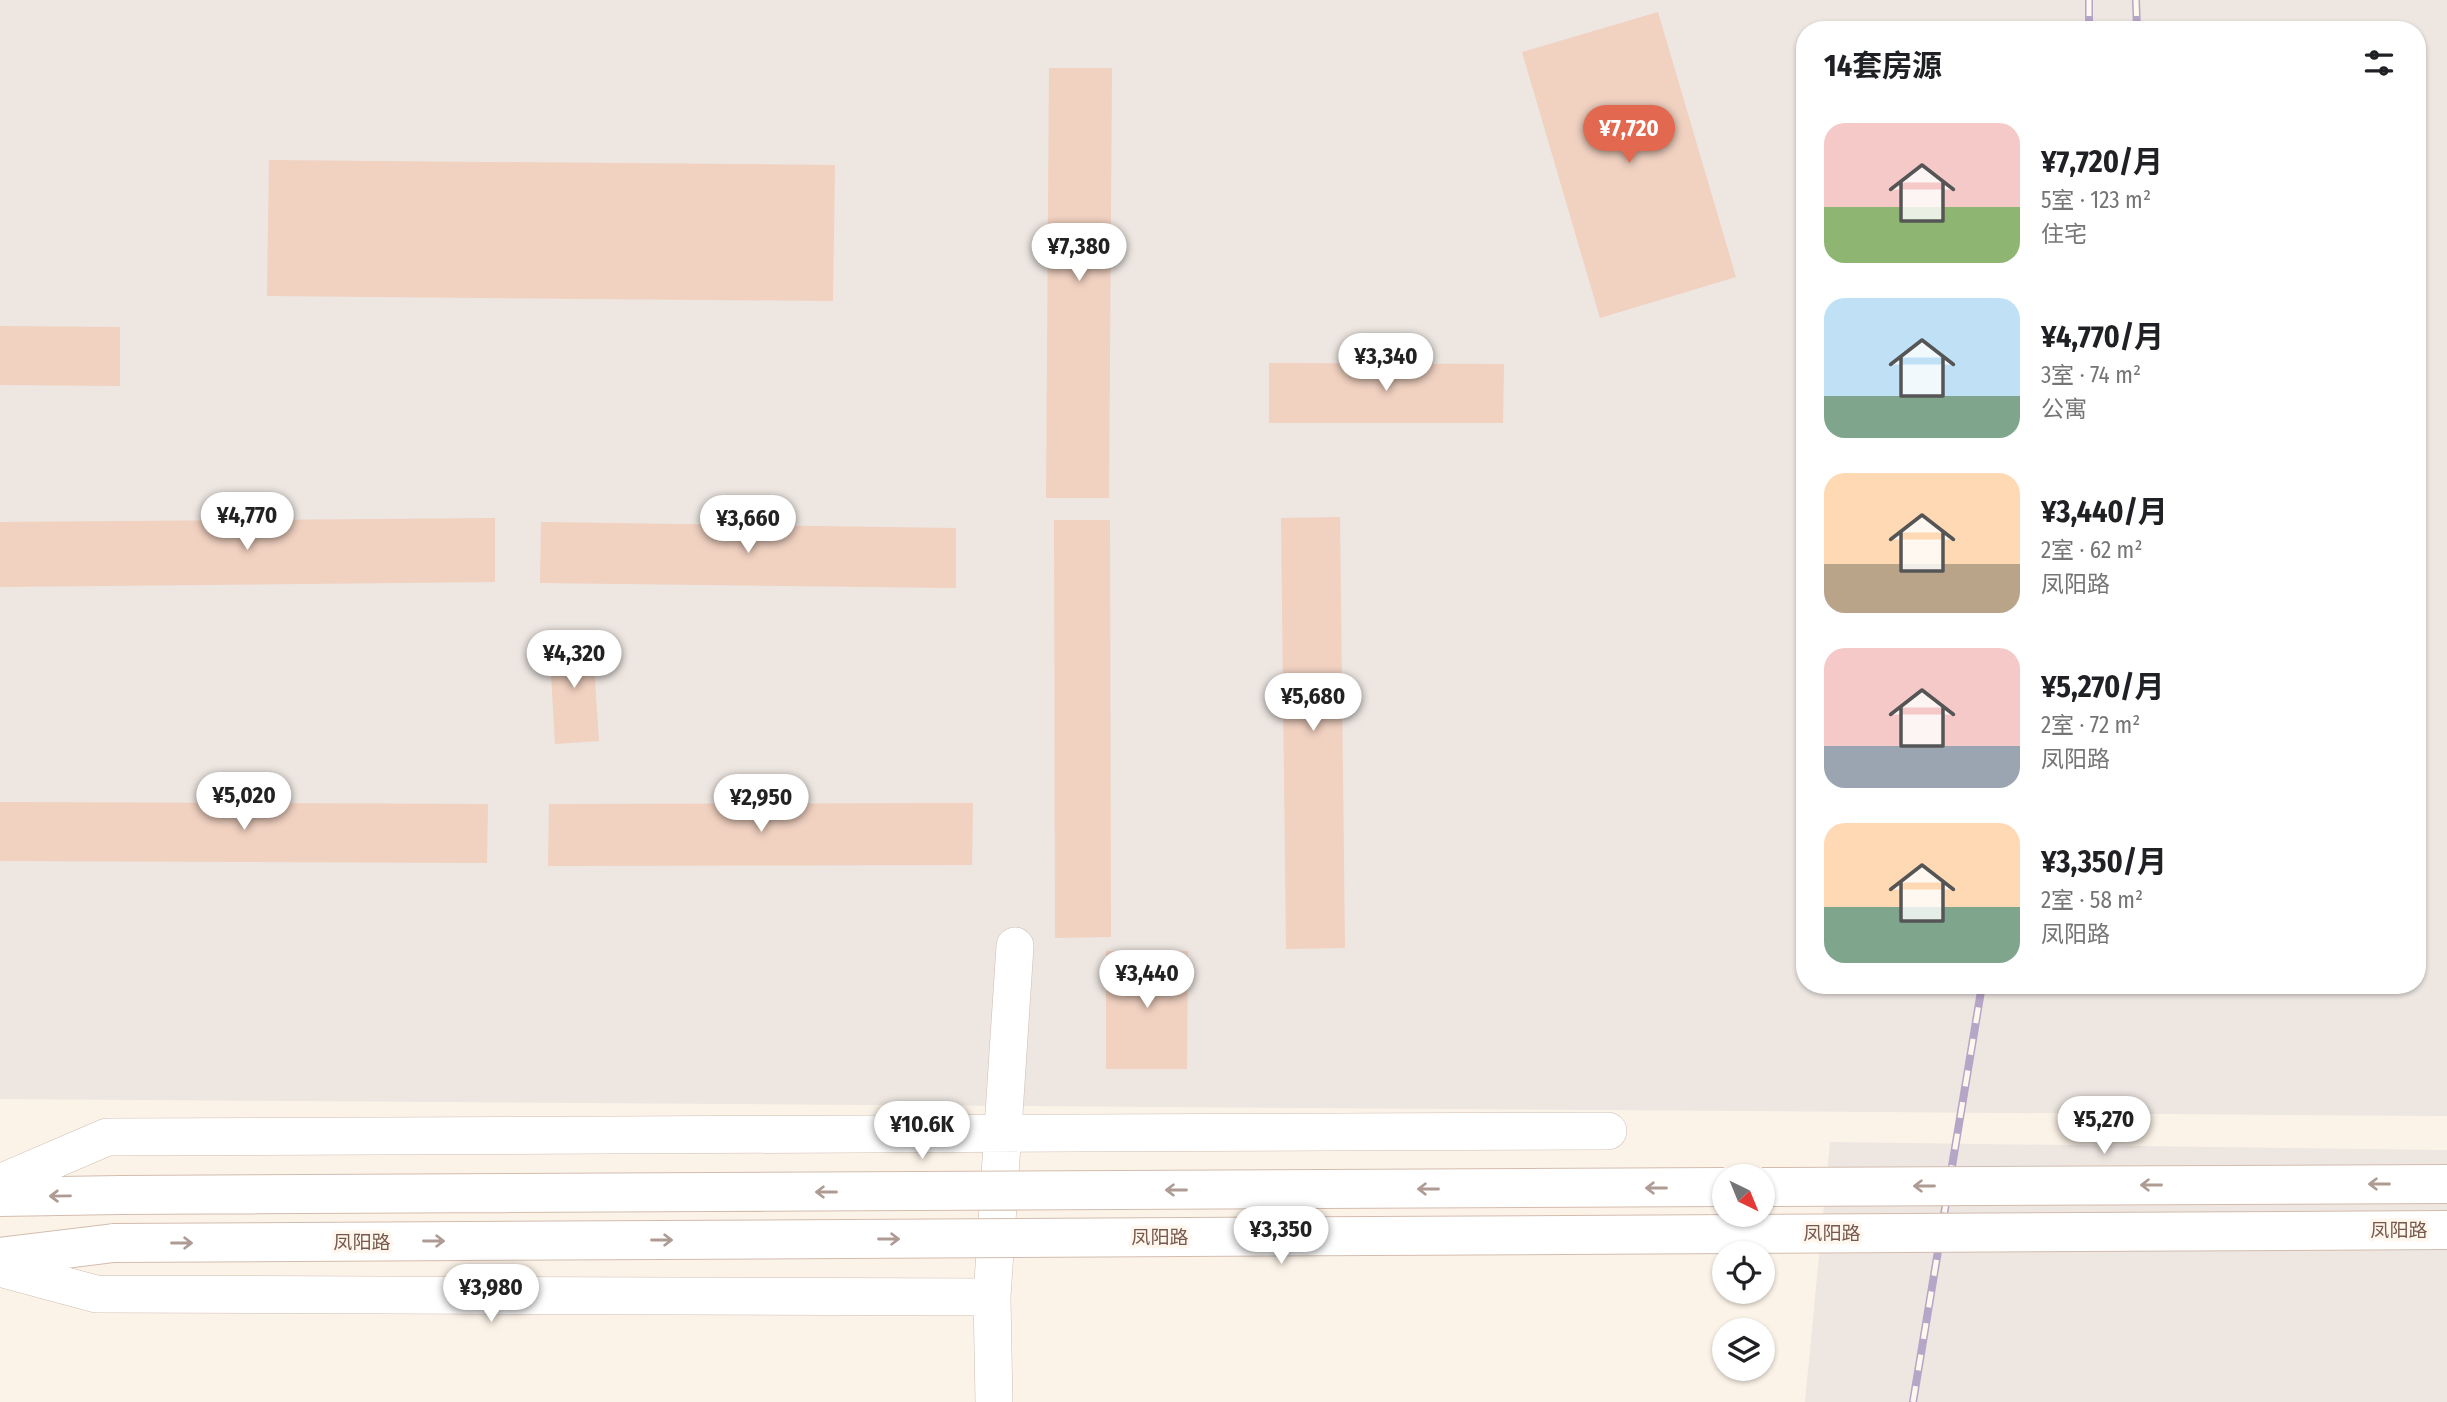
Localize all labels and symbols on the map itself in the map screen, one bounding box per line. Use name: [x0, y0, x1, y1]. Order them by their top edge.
pin: ¥7,720: [1572, 106, 1686, 165]
pin: ¥7,380: [1022, 224, 1136, 283]
pin: ¥3,340: [1329, 334, 1443, 393]
pin: ¥4,770: [190, 492, 304, 552]
pin: ¥3,660: [691, 496, 805, 555]
pin: ¥4,320: [517, 630, 631, 690]
pin: ¥5,680: [1256, 674, 1370, 733]
pin: ¥5,020: [187, 772, 301, 832]
pin: ¥2,950: [704, 774, 818, 834]
pin: ¥3,440: [1090, 950, 1204, 1010]
pin: ¥5,270: [2047, 1096, 2161, 1156]
pin: ¥10.6K: [865, 1102, 979, 1161]
north arrow: [1712, 1164, 1774, 1227]
one-way arrow: [2368, 1177, 2391, 1191]
one-way arrow: [2140, 1178, 2163, 1192]
one-way arrow: [1913, 1179, 1936, 1193]
one-way arrow: [1644, 1181, 1667, 1195]
one-way arrow: [1417, 1182, 1440, 1196]
one-way arrow: [1165, 1183, 1188, 1197]
one-way arrow: [815, 1185, 838, 1199]
one-way arrow: [49, 1189, 72, 1203]
pin: ¥3,350: [1224, 1206, 1338, 1266]
street label: 凤阳路: [2370, 1219, 2428, 1242]
street label: 凤阳路: [1803, 1222, 1861, 1245]
street label: 凤阳路: [1131, 1226, 1189, 1249]
street label: 凤阳路: [333, 1231, 391, 1254]
one-way arrow: [878, 1232, 901, 1246]
one-way arrow: [650, 1233, 673, 1247]
one-way arrow: [423, 1234, 446, 1248]
one-way arrow: [171, 1236, 194, 1250]
pin: ¥3,980: [434, 1264, 548, 1324]

